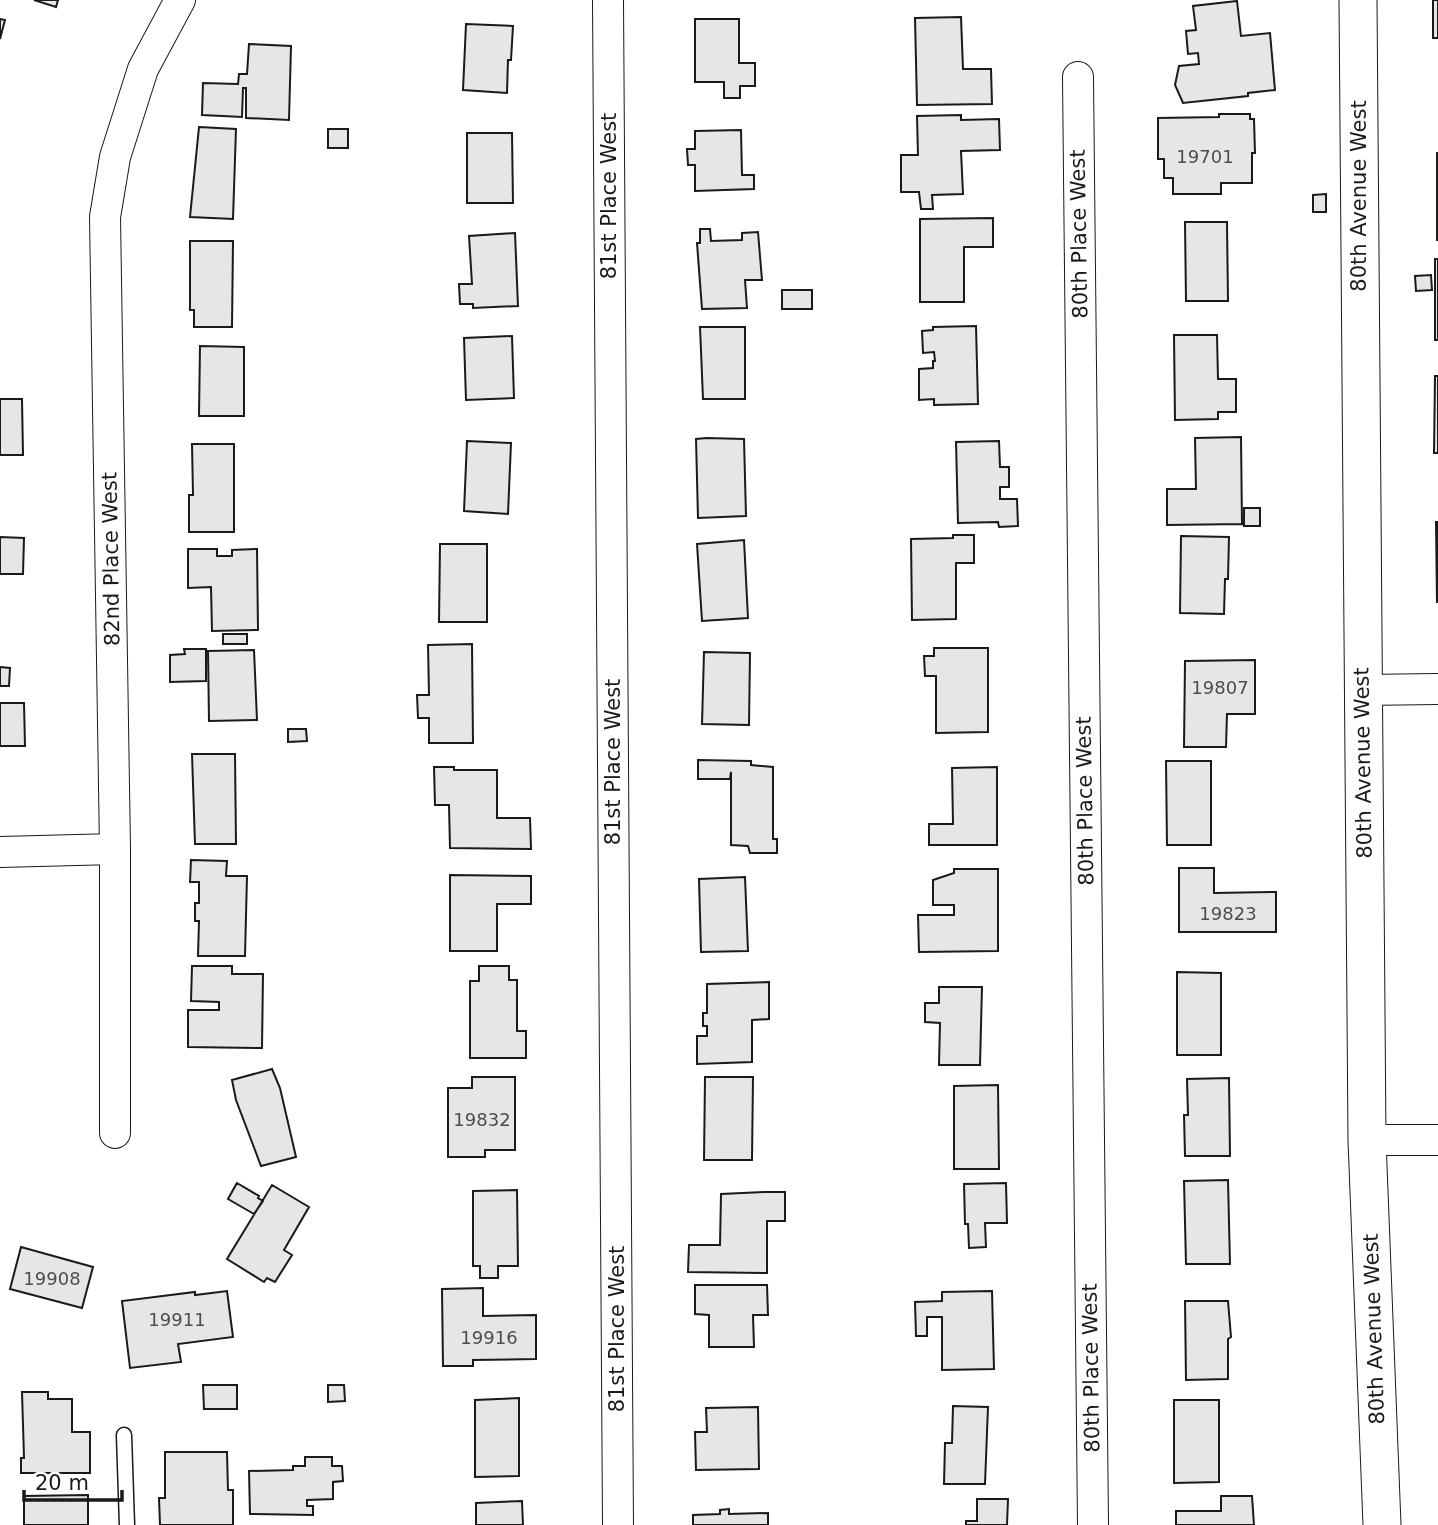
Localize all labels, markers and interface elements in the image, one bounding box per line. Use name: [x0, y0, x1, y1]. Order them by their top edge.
street label: 80th Avenue West: [1347, 100, 1371, 292]
street label: 81st Place West: [597, 113, 621, 279]
house number: 19701: [1176, 146, 1234, 167]
street label: 80th Place West: [1066, 149, 1092, 319]
street label: 82nd Place West: [97, 472, 125, 646]
street label: 80th Avenue West: [1349, 667, 1377, 859]
house number: 19807: [1191, 677, 1249, 698]
street label: 81st Place West: [601, 679, 625, 845]
street label: 80th Place West: [1072, 716, 1098, 886]
house number: 19823: [1199, 903, 1257, 924]
house number: 19832: [453, 1109, 511, 1130]
street label: 80th Avenue West: [1359, 1233, 1389, 1425]
street label: 81st Place West: [605, 1246, 629, 1412]
house number: 19908: [23, 1268, 81, 1289]
street label: 80th Place West: [1078, 1283, 1104, 1453]
house number: 19911: [148, 1309, 206, 1330]
house number: 19916: [460, 1327, 518, 1348]
scale bar: [24, 1458, 122, 1502]
text: 20 m: [35, 1471, 89, 1495]

